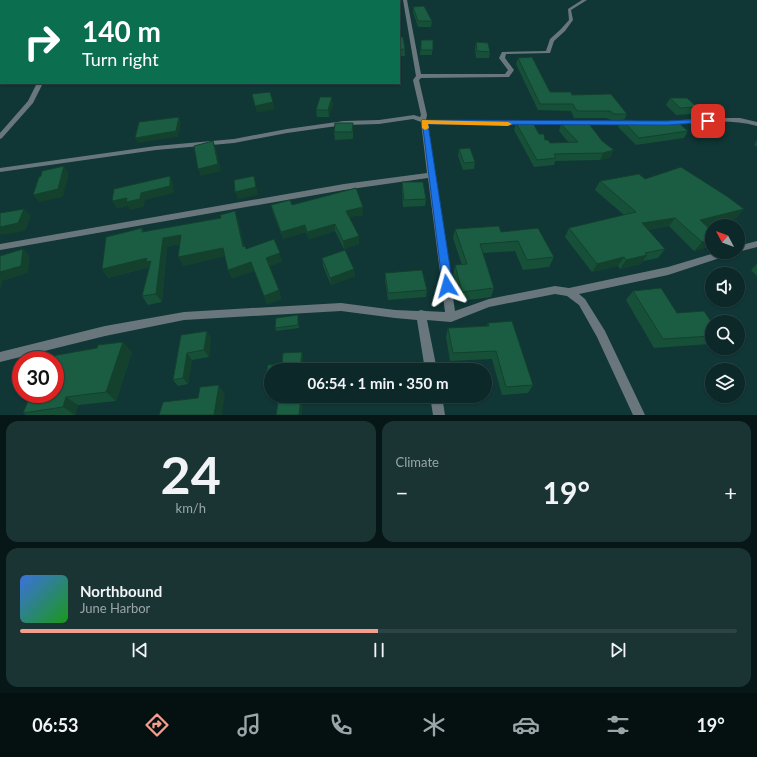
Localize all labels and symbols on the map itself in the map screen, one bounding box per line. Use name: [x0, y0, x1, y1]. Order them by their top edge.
pin: [691, 104, 725, 138]
north arrow: [705, 219, 745, 259]
position arrow: [426, 265, 468, 307]
speed limit sign: 30: [12, 351, 64, 403]

